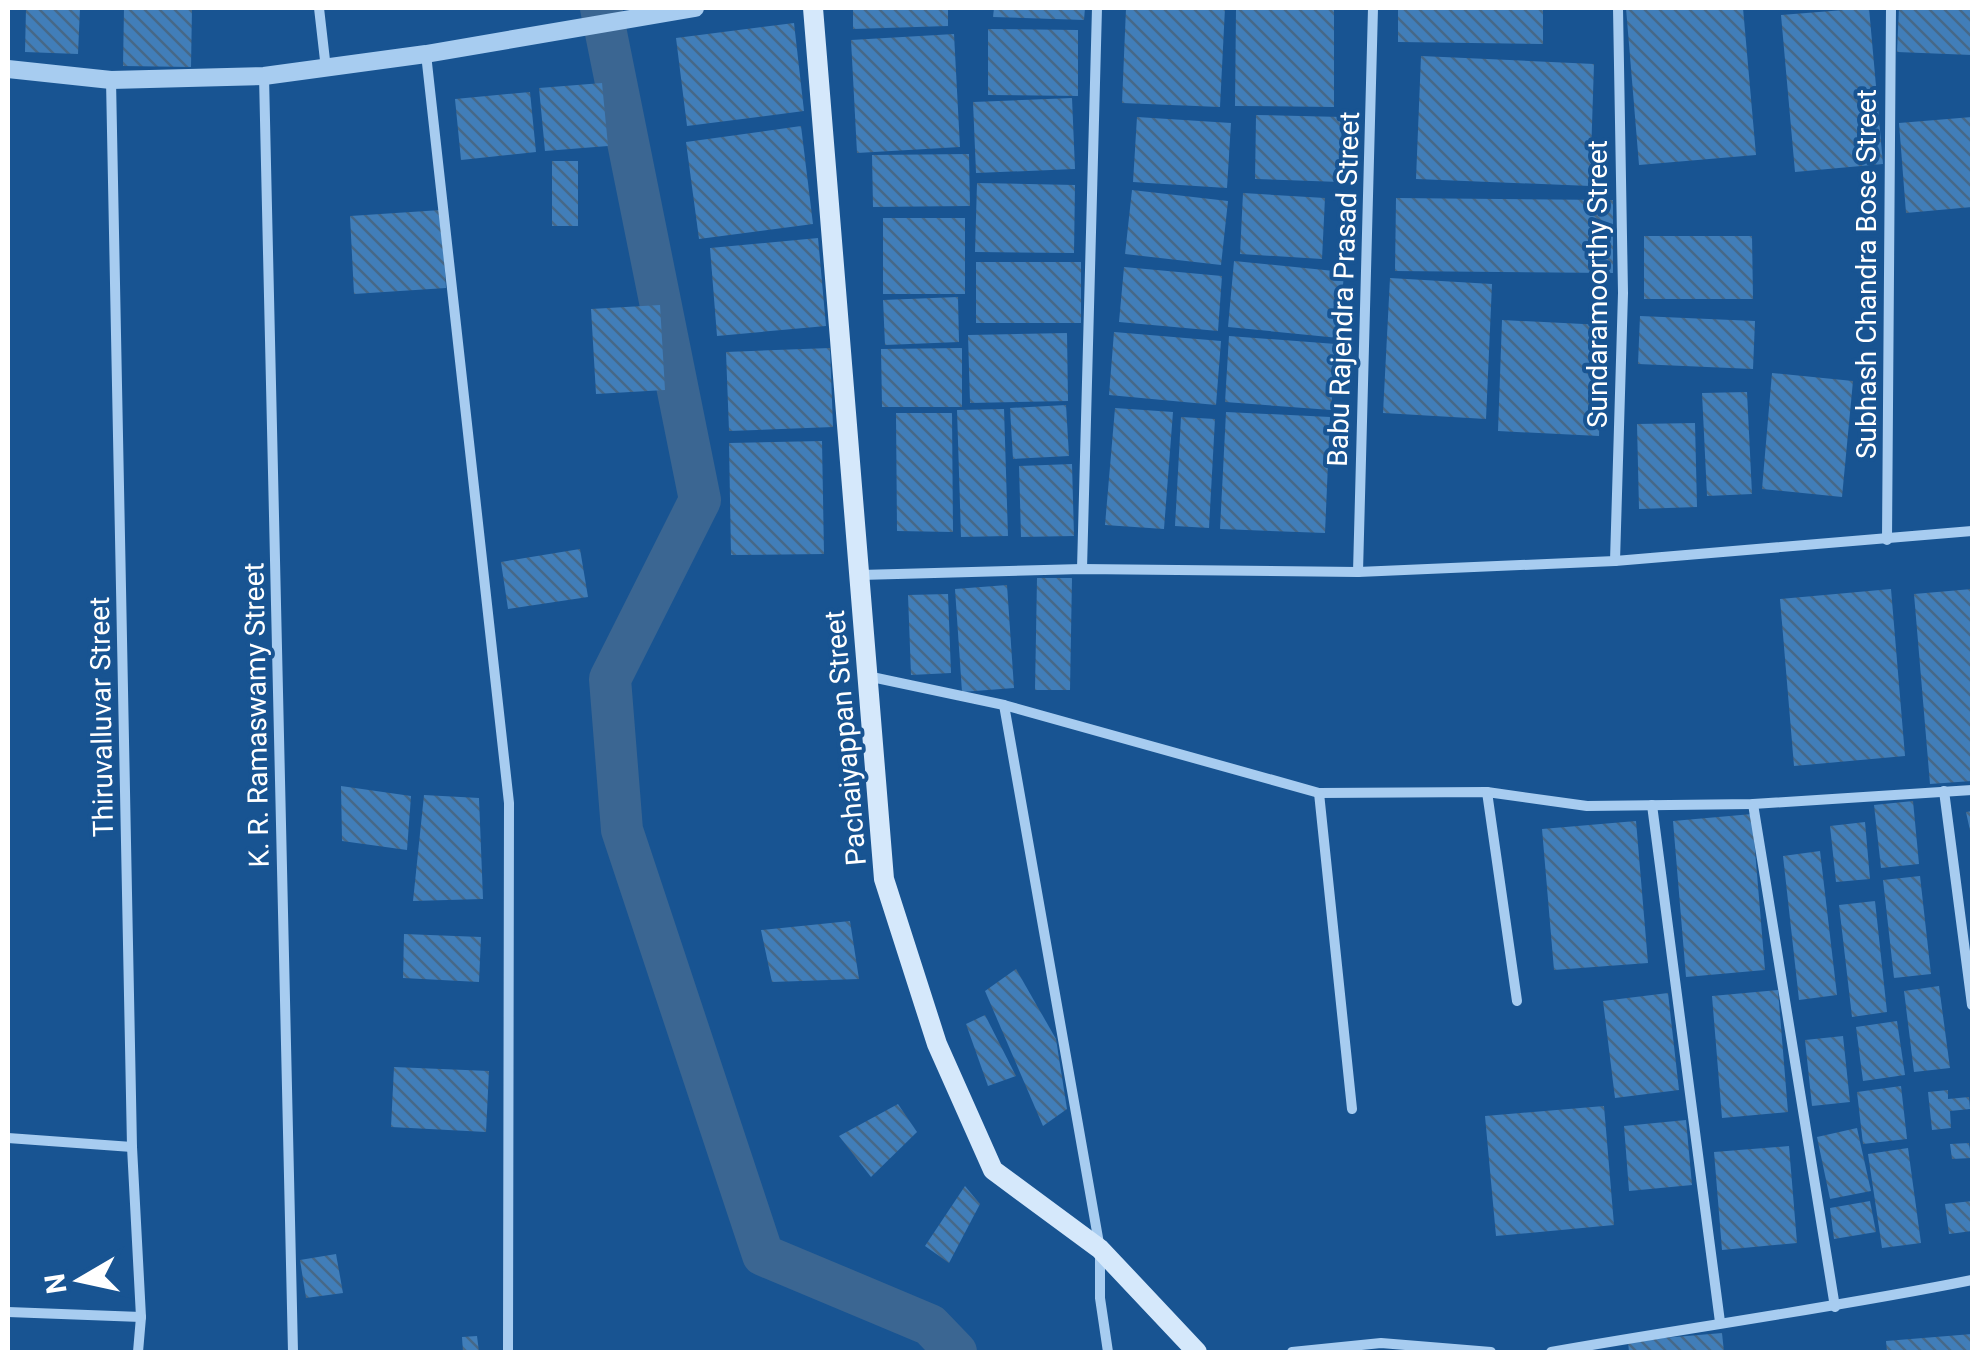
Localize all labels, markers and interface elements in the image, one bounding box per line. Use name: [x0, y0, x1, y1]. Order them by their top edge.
street label: Subhash Chandra Bose Street: [1850, 89, 1883, 459]
street label: Babu Rajendra Prasad Street: [1321, 111, 1366, 467]
street label: Sundaramoorthy Street: [1581, 140, 1614, 428]
street label: K. R. Ramaswamy Street: [237, 562, 276, 868]
street label: Thiruvalluvar Street: [83, 597, 120, 837]
street label: Pachaiyappan Street: [818, 609, 873, 867]
north arrow: [30, 1230, 130, 1330]
text: N: [38, 1271, 74, 1296]

